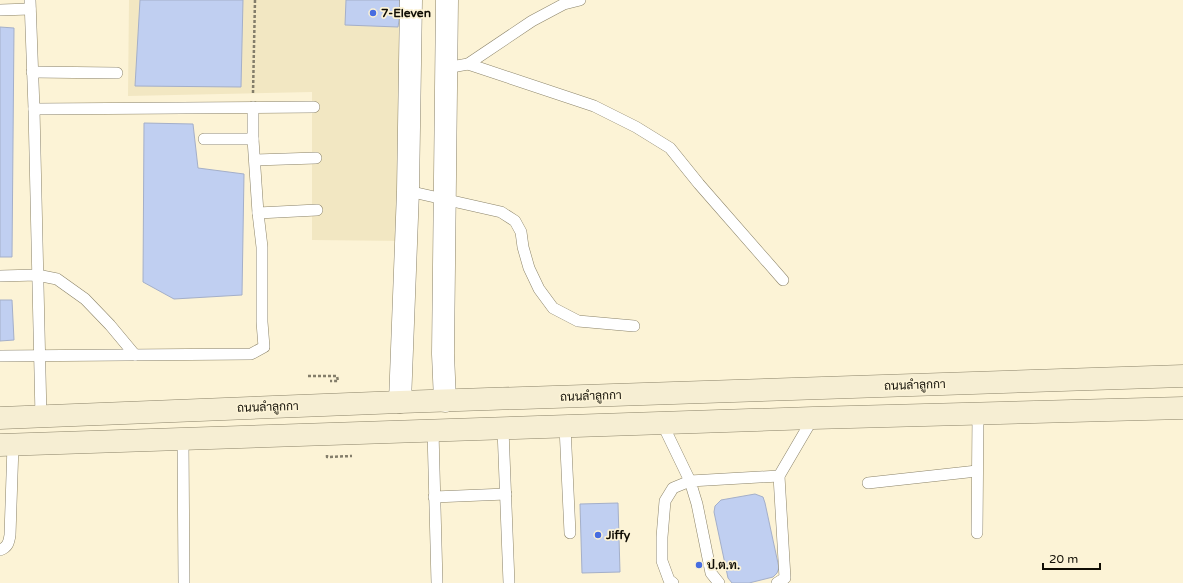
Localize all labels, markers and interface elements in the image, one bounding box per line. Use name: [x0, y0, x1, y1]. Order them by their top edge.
place label: 7-Eleven: [381, 6, 431, 20]
marker: 7-Eleven: [368, 8, 378, 18]
street label: ถนนลำลูกกา: [884, 377, 946, 394]
street label: ถนนลำลูกกา: [560, 388, 622, 405]
street label: ถนนลำลูกกา: [237, 399, 299, 416]
place label: Jiffy: [605, 528, 631, 543]
marker: Jiffy: [593, 530, 603, 540]
scale bar: [1043, 545, 1100, 571]
text: 20 m: [1049, 552, 1078, 566]
place label: ป.ต.ท.: [707, 558, 740, 572]
marker: ป.ต.ท.: [694, 560, 704, 570]

